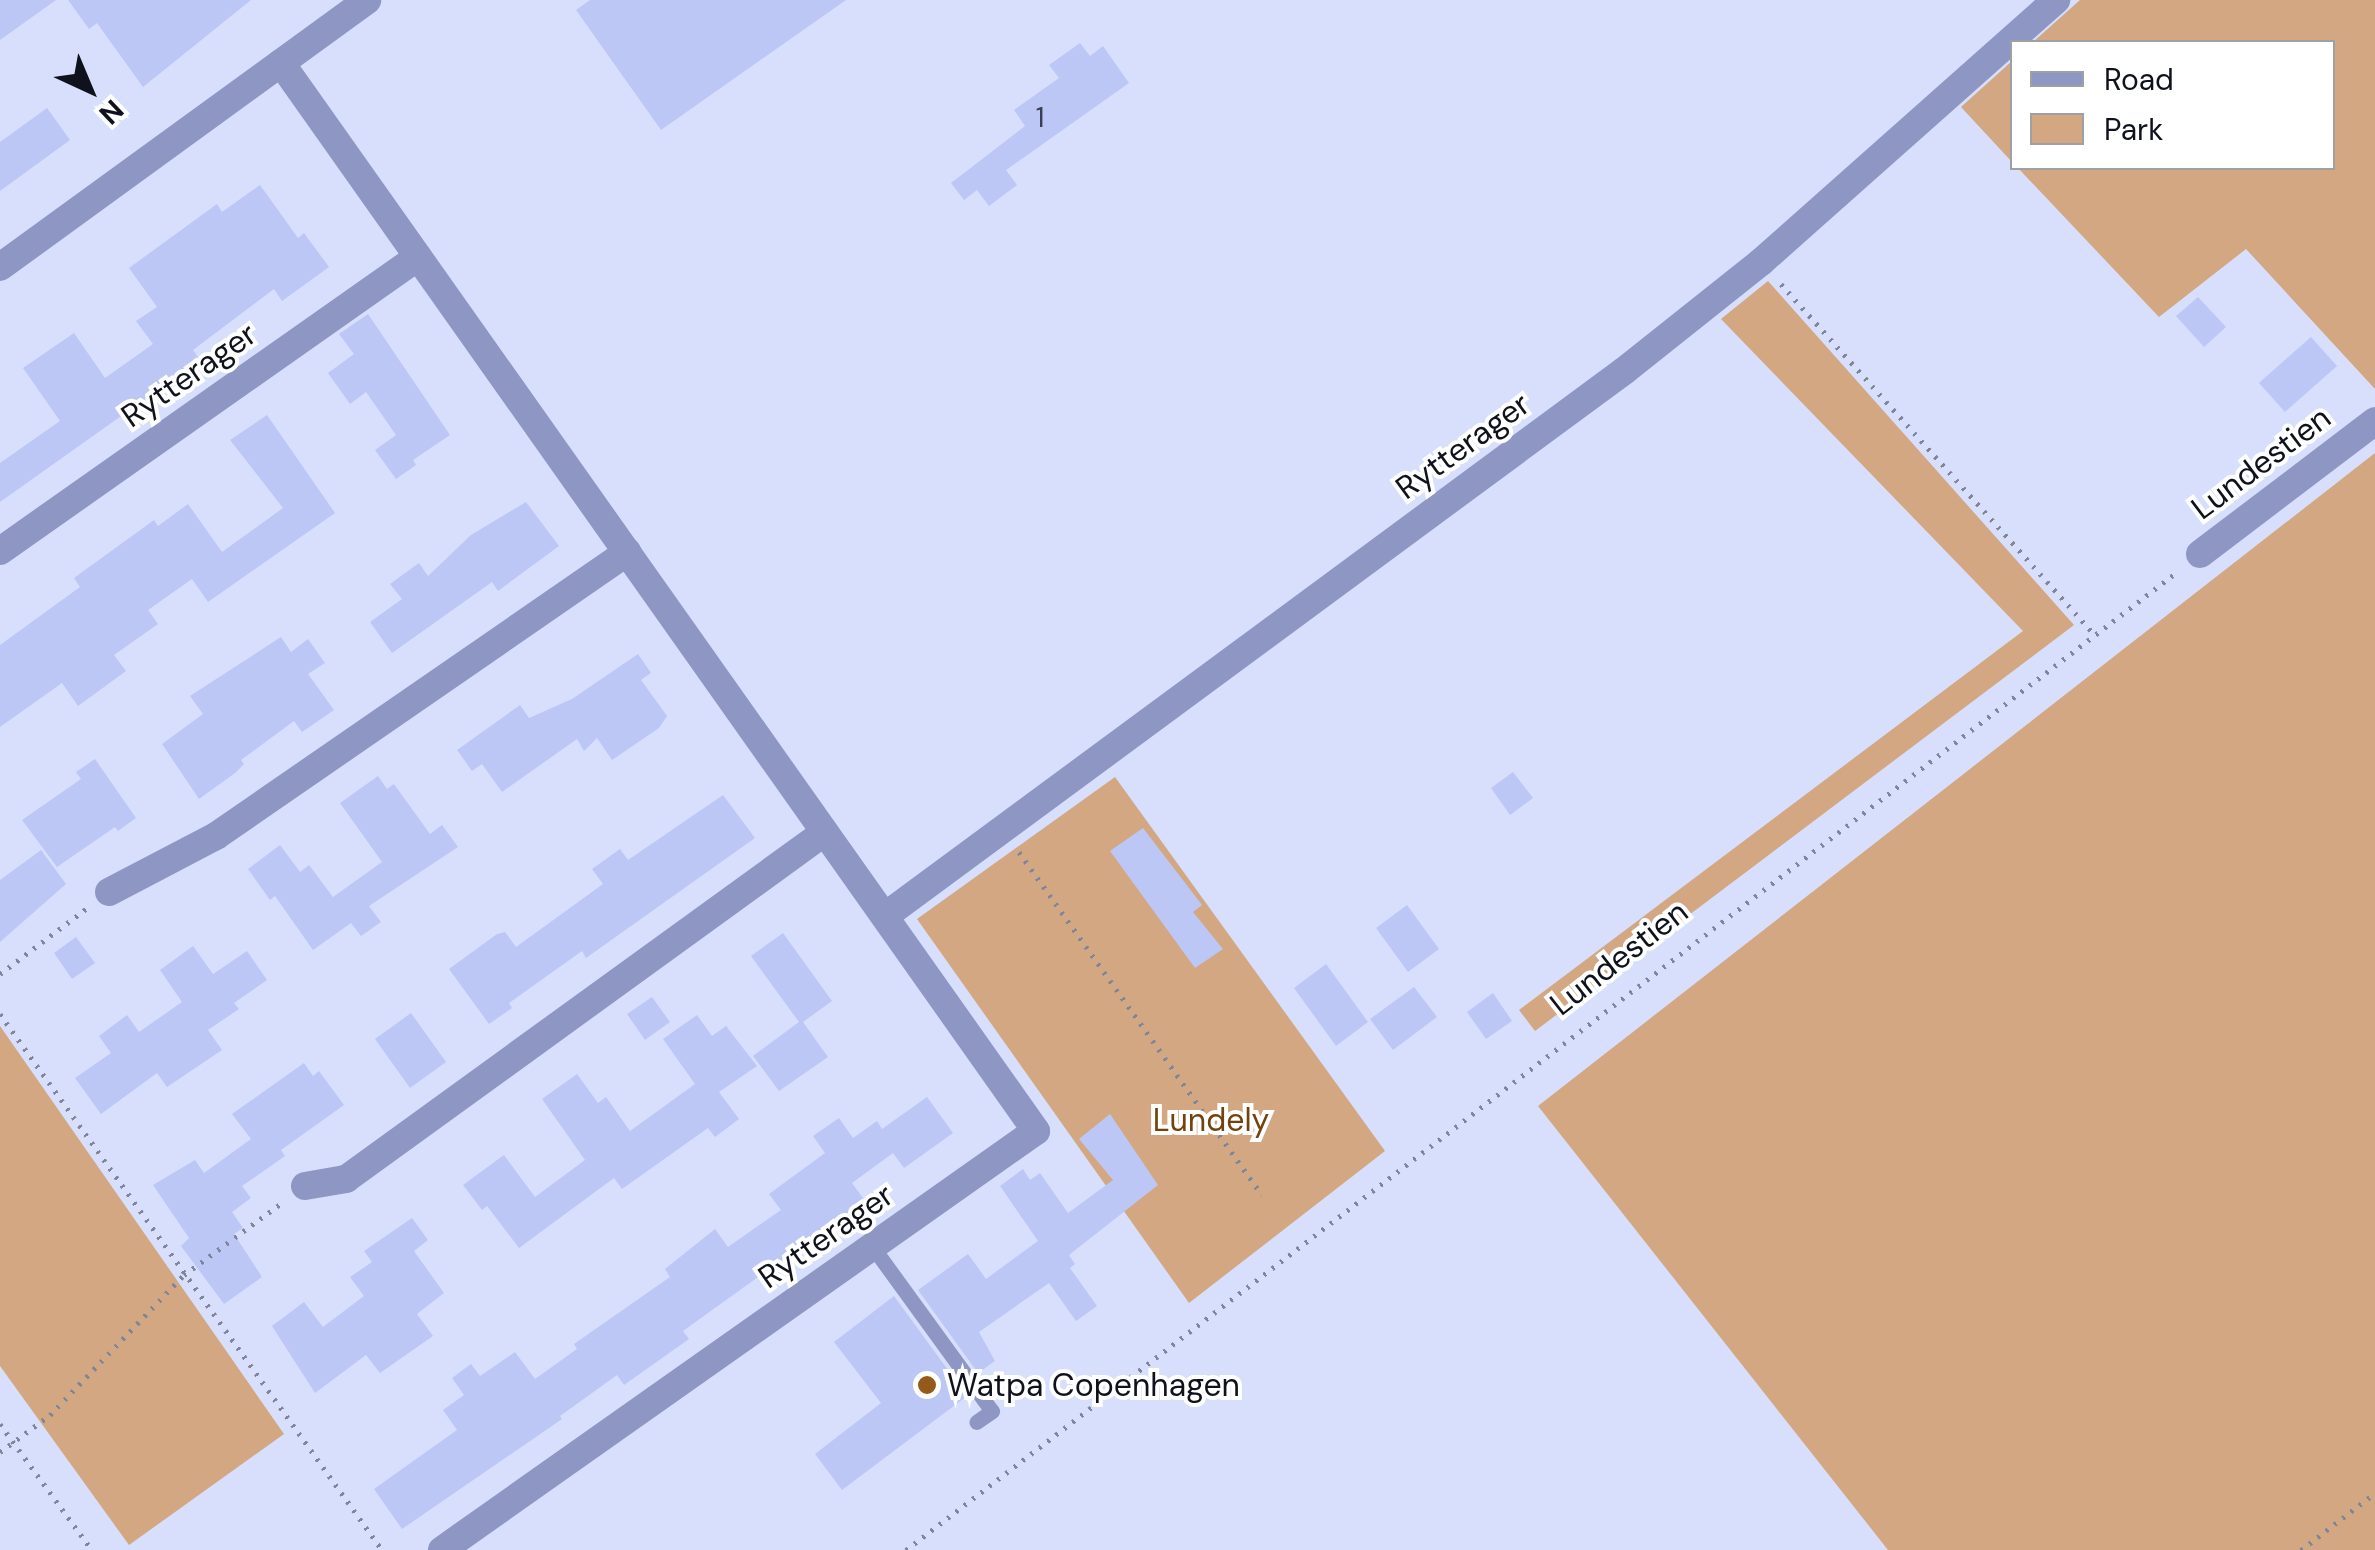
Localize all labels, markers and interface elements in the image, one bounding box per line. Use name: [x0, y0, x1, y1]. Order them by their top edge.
north arrow: [40, 40, 140, 140]
legend: [2010, 40, 2335, 170]
text: Road: [2104, 60, 2174, 99]
text: N: [91, 92, 131, 132]
house number: 1: [1036, 101, 1044, 135]
text: Park: [2104, 110, 2163, 149]
street label: Rytterager: [114, 315, 264, 435]
street label: Rytterager: [1389, 385, 1537, 507]
street label: Lundestien: [2184, 398, 2338, 528]
street label: Lundestien: [1543, 892, 1695, 1024]
park label: Lundely: [1153, 1101, 1269, 1139]
street label: Rytterager: [751, 1176, 901, 1296]
place label: Watpa Copenhagen: [947, 1366, 1240, 1404]
marker: Watpa Copenhagen: [916, 1374, 938, 1396]

